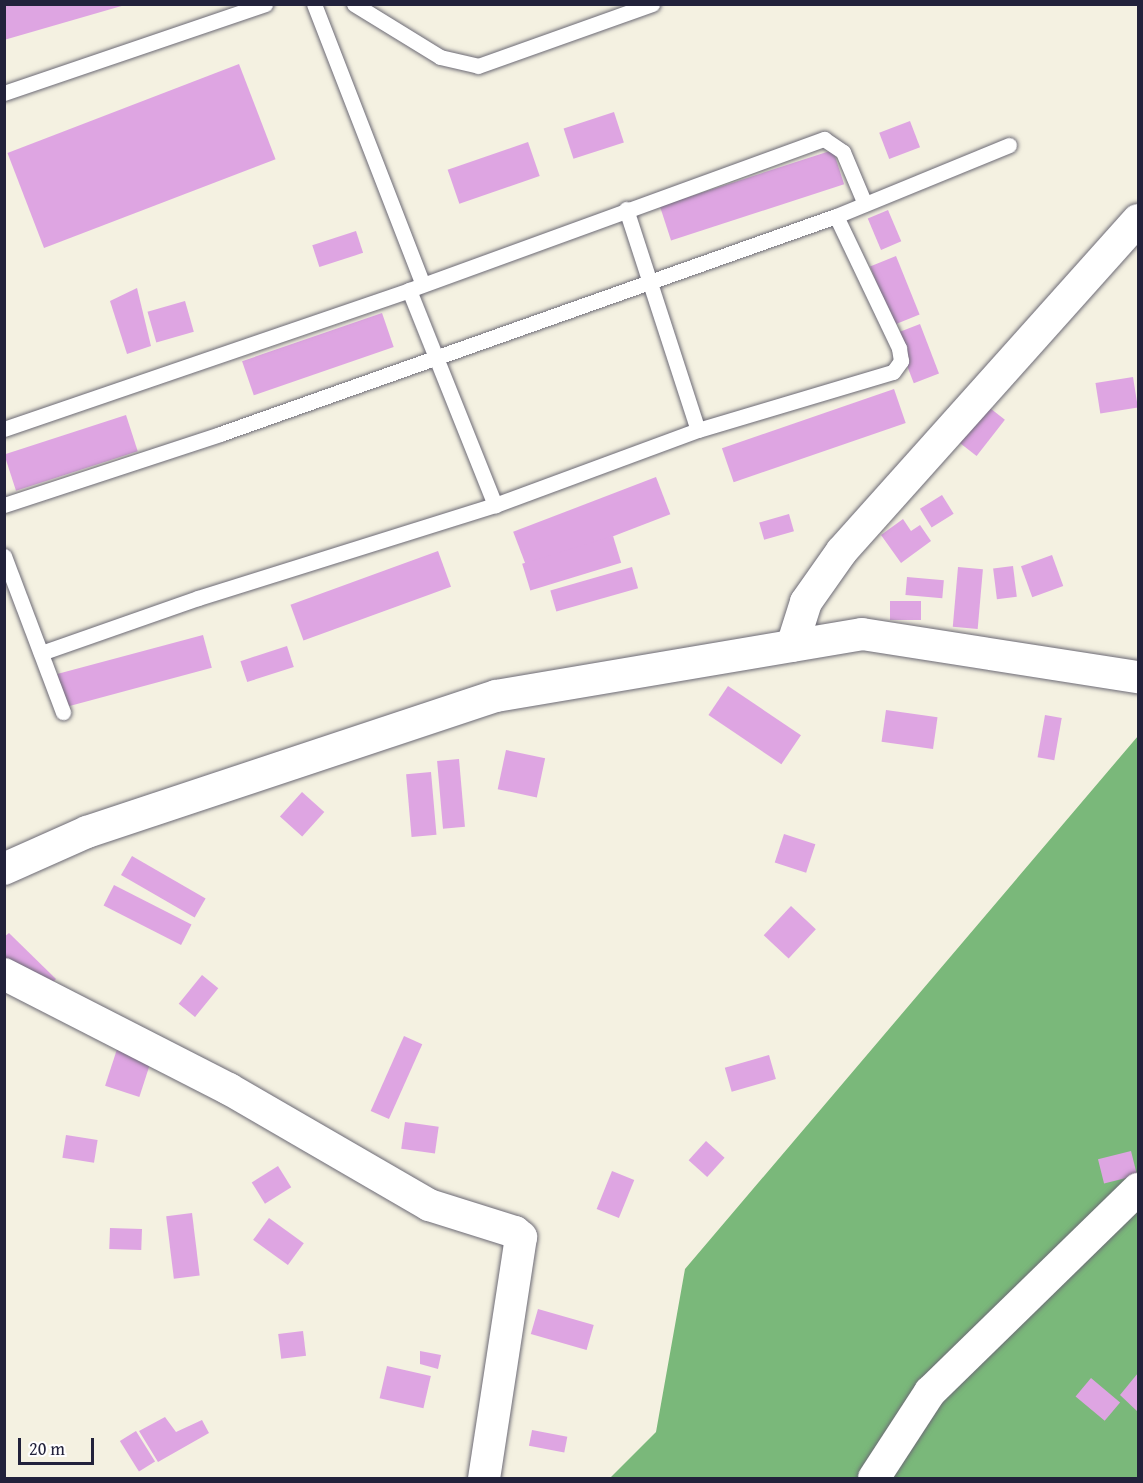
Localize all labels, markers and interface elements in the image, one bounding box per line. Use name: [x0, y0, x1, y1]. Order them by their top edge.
scale bar: [21, 1426, 98, 1464]
text: 20 m: [29, 1435, 65, 1462]

